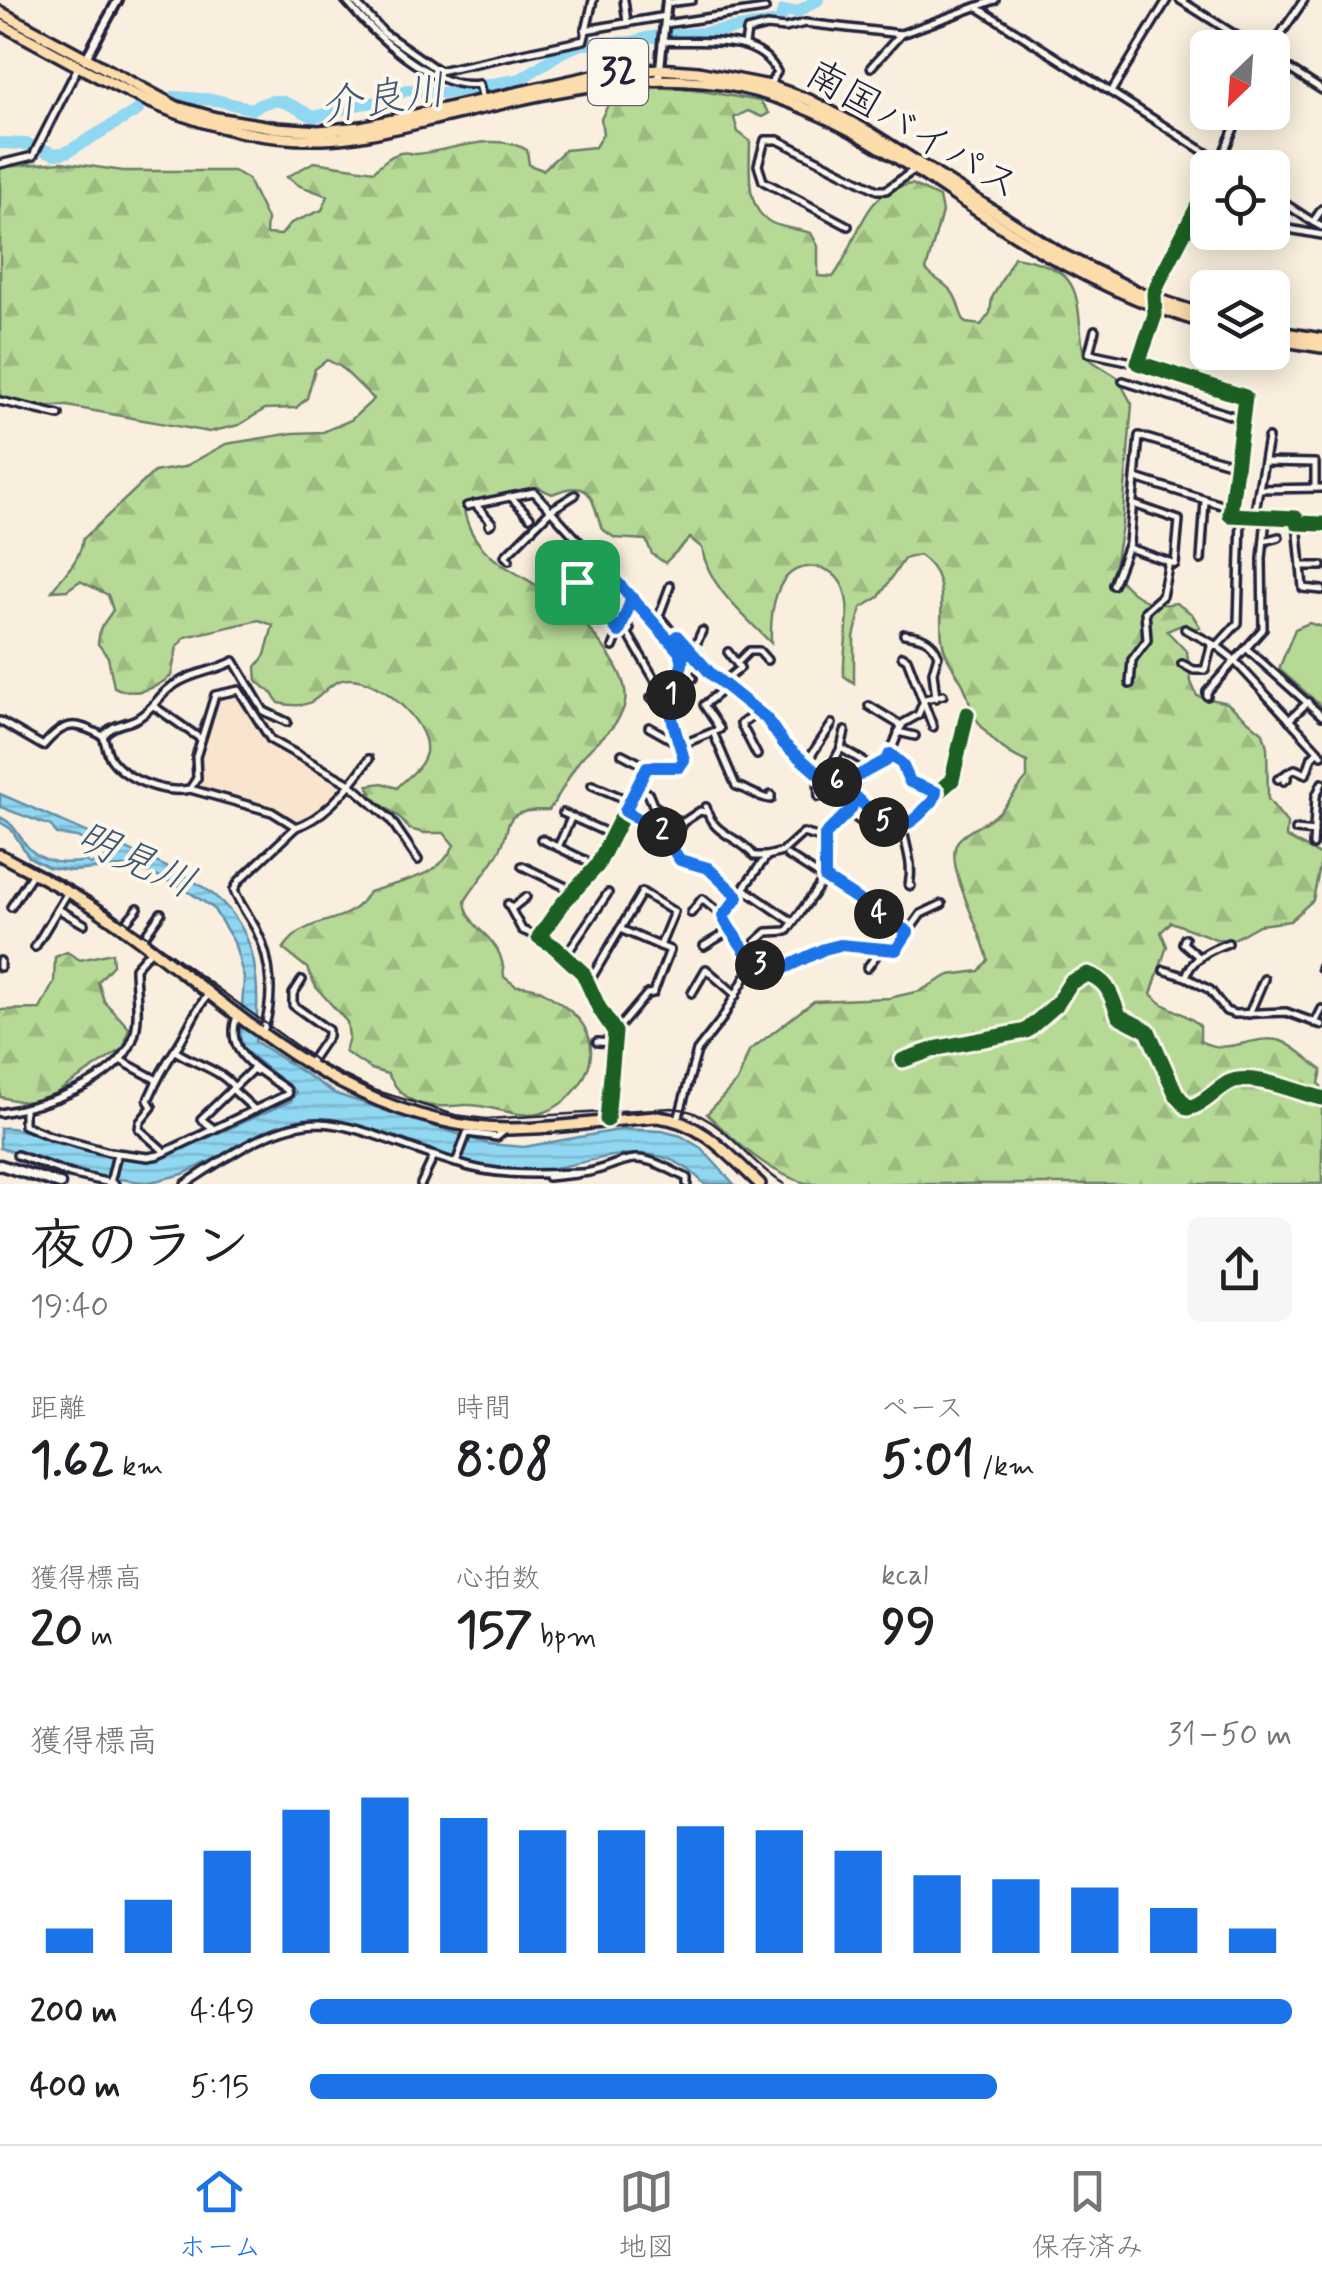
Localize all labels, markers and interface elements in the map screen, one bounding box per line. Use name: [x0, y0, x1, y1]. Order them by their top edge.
north arrow: [1190, 30, 1290, 130]
map controls: [1190, 30, 1290, 370]
road number: 32: [588, 39, 648, 105]
street label: 南国バイパス: [795, 49, 1029, 213]
water label: 介良川: [317, 64, 449, 136]
button: locate: [1190, 150, 1290, 250]
button: layers: [1190, 270, 1290, 370]
pin: [535, 540, 620, 625]
icon: arrive: [550, 555, 605, 610]
pin: 1: [646, 670, 696, 720]
text: 1: [665, 676, 677, 713]
pin: 6: [812, 757, 862, 807]
text: 6: [830, 763, 844, 800]
pin: 5: [859, 797, 909, 847]
text: 5: [876, 803, 892, 840]
pin: 2: [637, 807, 687, 857]
water label: 明見川: [66, 809, 204, 913]
text: 2: [655, 813, 669, 850]
pin: 4: [854, 889, 904, 939]
text: 4: [871, 895, 887, 932]
pin: 3: [735, 940, 785, 990]
text: 3: [754, 946, 766, 983]
text: 夜のラン: [30, 1212, 250, 1284]
button: share: [1187, 1217, 1292, 1322]
text: 19:40: [30, 1286, 109, 1328]
text: 距離: [30, 1391, 86, 1428]
text: 時間: [456, 1391, 512, 1428]
text: ペース: [881, 1391, 964, 1428]
text: 1.62: [30, 1428, 115, 1494]
text: 8:08: [456, 1428, 553, 1494]
text: 5:01: [881, 1428, 974, 1494]
text: km: [115, 1449, 163, 1486]
text: /km: [974, 1449, 1035, 1486]
text: kcal: [881, 1558, 928, 1595]
text: 獲得標高: [30, 1561, 142, 1598]
text: 心拍数: [456, 1561, 540, 1598]
text: 99: [881, 1595, 936, 1661]
text: 20: [30, 1598, 83, 1664]
text: 157: [456, 1598, 533, 1664]
text: m: [83, 1619, 113, 1656]
text: bpm: [533, 1619, 597, 1656]
text: 31–50 m: [1168, 1714, 1292, 1756]
text: 獲得標高: [30, 1721, 158, 1763]
text: 200 m: [30, 1991, 117, 2033]
text: 4:49: [190, 1991, 255, 2033]
text: 400 m: [30, 2066, 120, 2108]
text: 5:15: [190, 2066, 249, 2108]
tab: ホーム: [179, 2164, 261, 2267]
tab: 地図: [618, 2164, 674, 2267]
tab: 保存済み: [1031, 2164, 1143, 2267]

